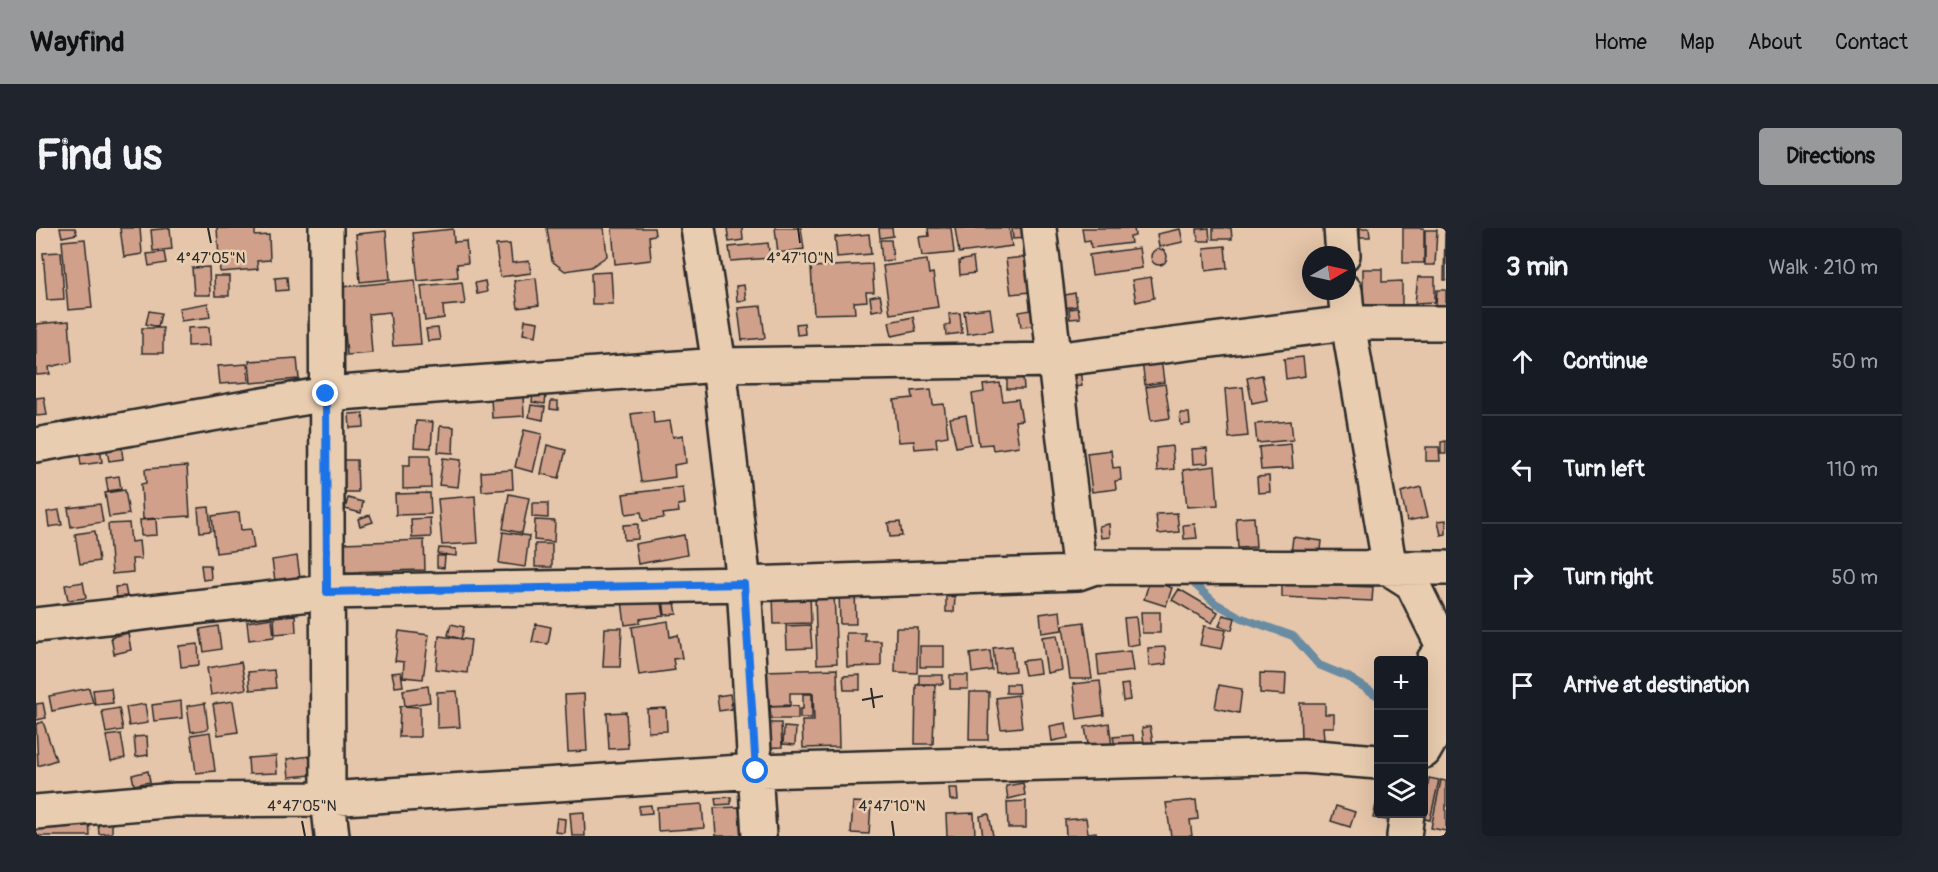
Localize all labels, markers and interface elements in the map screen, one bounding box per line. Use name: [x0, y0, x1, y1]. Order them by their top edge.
text: Wayfind: [30, 25, 125, 60]
text: Home: [1594, 29, 1647, 56]
text: Map: [1680, 29, 1715, 56]
text: About: [1748, 29, 1802, 56]
text: Contact: [1835, 29, 1908, 56]
button: Directions: [1759, 128, 1902, 185]
text: Find us: [36, 130, 162, 182]
north arrow: [1302, 246, 1356, 300]
text: 4°47'05"N: [176, 249, 246, 268]
text: 4°47'10"N: [766, 249, 834, 268]
text: 3 min: [1506, 251, 1568, 283]
text: Walk · 210 m: [1769, 255, 1878, 280]
icon: ahead: [1506, 345, 1539, 378]
text: Continue: [1563, 347, 1647, 375]
text: 50 m: [1831, 349, 1878, 374]
route end: [312, 380, 338, 406]
icon: left: [1506, 453, 1539, 486]
text: Turn left: [1563, 455, 1645, 483]
text: 110 m: [1827, 457, 1878, 482]
icon: right: [1506, 561, 1539, 594]
text: Turn right: [1563, 563, 1653, 591]
text: 50 m: [1831, 565, 1878, 590]
map controls: [1374, 656, 1428, 818]
button: +: [1374, 656, 1428, 710]
icon: arrive: [1506, 669, 1539, 702]
text: Arrive at destination: [1563, 671, 1749, 699]
button: −: [1374, 710, 1428, 764]
route start: [742, 757, 768, 783]
button: layers: [1374, 764, 1428, 818]
text: 4°47'05"N: [267, 797, 337, 816]
text: 4°47'10"N: [858, 797, 926, 816]

